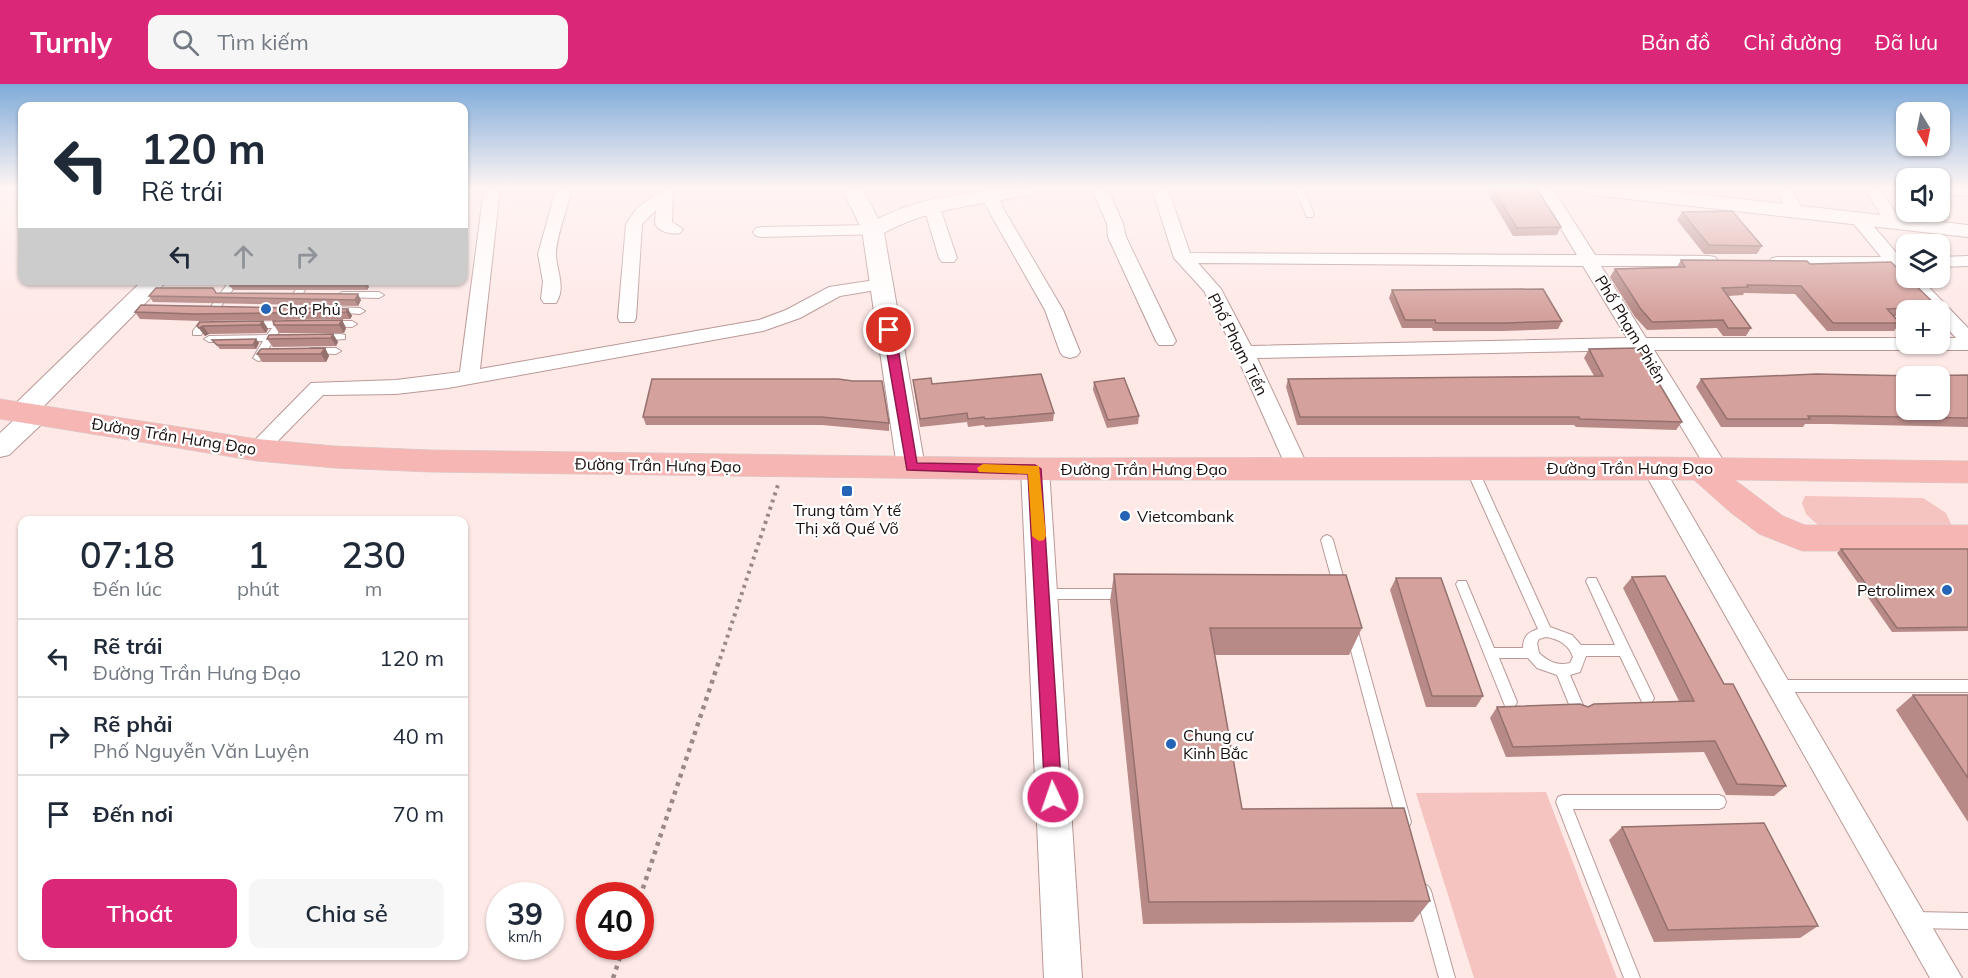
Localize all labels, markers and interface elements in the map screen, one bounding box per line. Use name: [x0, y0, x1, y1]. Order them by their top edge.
search box: [148, 15, 568, 69]
text: Turnly: [30, 25, 112, 60]
icon: search: [169, 26, 202, 59]
text: Tìm kiếm: [217, 28, 309, 56]
text: Bản đồ: [1641, 29, 1710, 55]
text: Chỉ đường: [1743, 29, 1842, 55]
text: Đã lưu: [1875, 29, 1938, 55]
north arrow: [1896, 102, 1950, 156]
map controls: [1896, 102, 1950, 420]
text: 120 m: [141, 122, 266, 175]
icon: left: [42, 126, 120, 204]
button: sound: [1896, 168, 1950, 222]
text: Rẽ trái: [141, 174, 223, 208]
button: layers: [1896, 234, 1950, 288]
icon: left: [164, 240, 197, 273]
icon: ahead: [227, 240, 260, 273]
icon: right: [290, 240, 323, 273]
street label: Phố Phạm Phiên: [1591, 271, 1671, 387]
street label: Phố Phạm Tiến: [1204, 289, 1272, 399]
place label: Chợ Phủ: [278, 299, 341, 319]
button: +: [1896, 300, 1950, 354]
marker: Chợ Phủ: [259, 302, 273, 316]
pin: [863, 304, 914, 355]
icon: arrive: [872, 313, 905, 346]
button: −: [1896, 366, 1950, 420]
street label: Đường Trần Hưng Đạo: [90, 413, 258, 459]
street label: Đường Trần Hưng Đạo: [575, 454, 741, 476]
street label: Đường Trần Hưng Đạo: [1547, 458, 1713, 478]
street label: Đường Trần Hưng Đạo: [1061, 459, 1227, 479]
marker: Trung tâm Y tế Thị xã Quế Võ: [840, 484, 854, 498]
place label: Trung tâm Y tế Thị xã Quế Võ: [793, 500, 901, 538]
place label: Vietcombank: [1137, 506, 1235, 526]
marker: Vietcombank: [1118, 509, 1132, 523]
text: 07:18: [80, 532, 175, 577]
text: 1: [247, 532, 269, 577]
text: 230: [341, 532, 406, 577]
text: Đến lúc: [93, 576, 162, 601]
text: phút: [237, 576, 279, 601]
text: m: [365, 576, 382, 601]
place label: Petrolimex: [1857, 580, 1935, 600]
marker: Petrolimex: [1940, 583, 1954, 597]
text: Rẽ trái: [93, 632, 163, 660]
icon: left: [42, 642, 75, 675]
text: 120 m: [379, 644, 444, 672]
text: Đường Trần Hưng Đạo: [93, 660, 301, 685]
text: Rẽ phải: [93, 710, 173, 738]
icon: right: [42, 720, 75, 753]
text: 40 m: [393, 722, 444, 750]
place label: Chung cư Kinh Bắc: [1183, 725, 1254, 763]
marker: Chung cư Kinh Bắc: [1164, 737, 1178, 751]
text: Phố Nguyễn Văn Luyện: [93, 738, 309, 763]
position arrow: [1021, 765, 1085, 829]
icon: arrive: [42, 798, 75, 831]
text: Đến nơi: [93, 800, 173, 828]
text: 70 m: [393, 800, 444, 828]
button: Thoát: [42, 879, 237, 948]
button: Chia sẻ: [249, 879, 444, 948]
speed limit sign: 40: [576, 882, 654, 960]
text: 39: [507, 895, 543, 933]
text: km/h: [508, 927, 542, 946]

